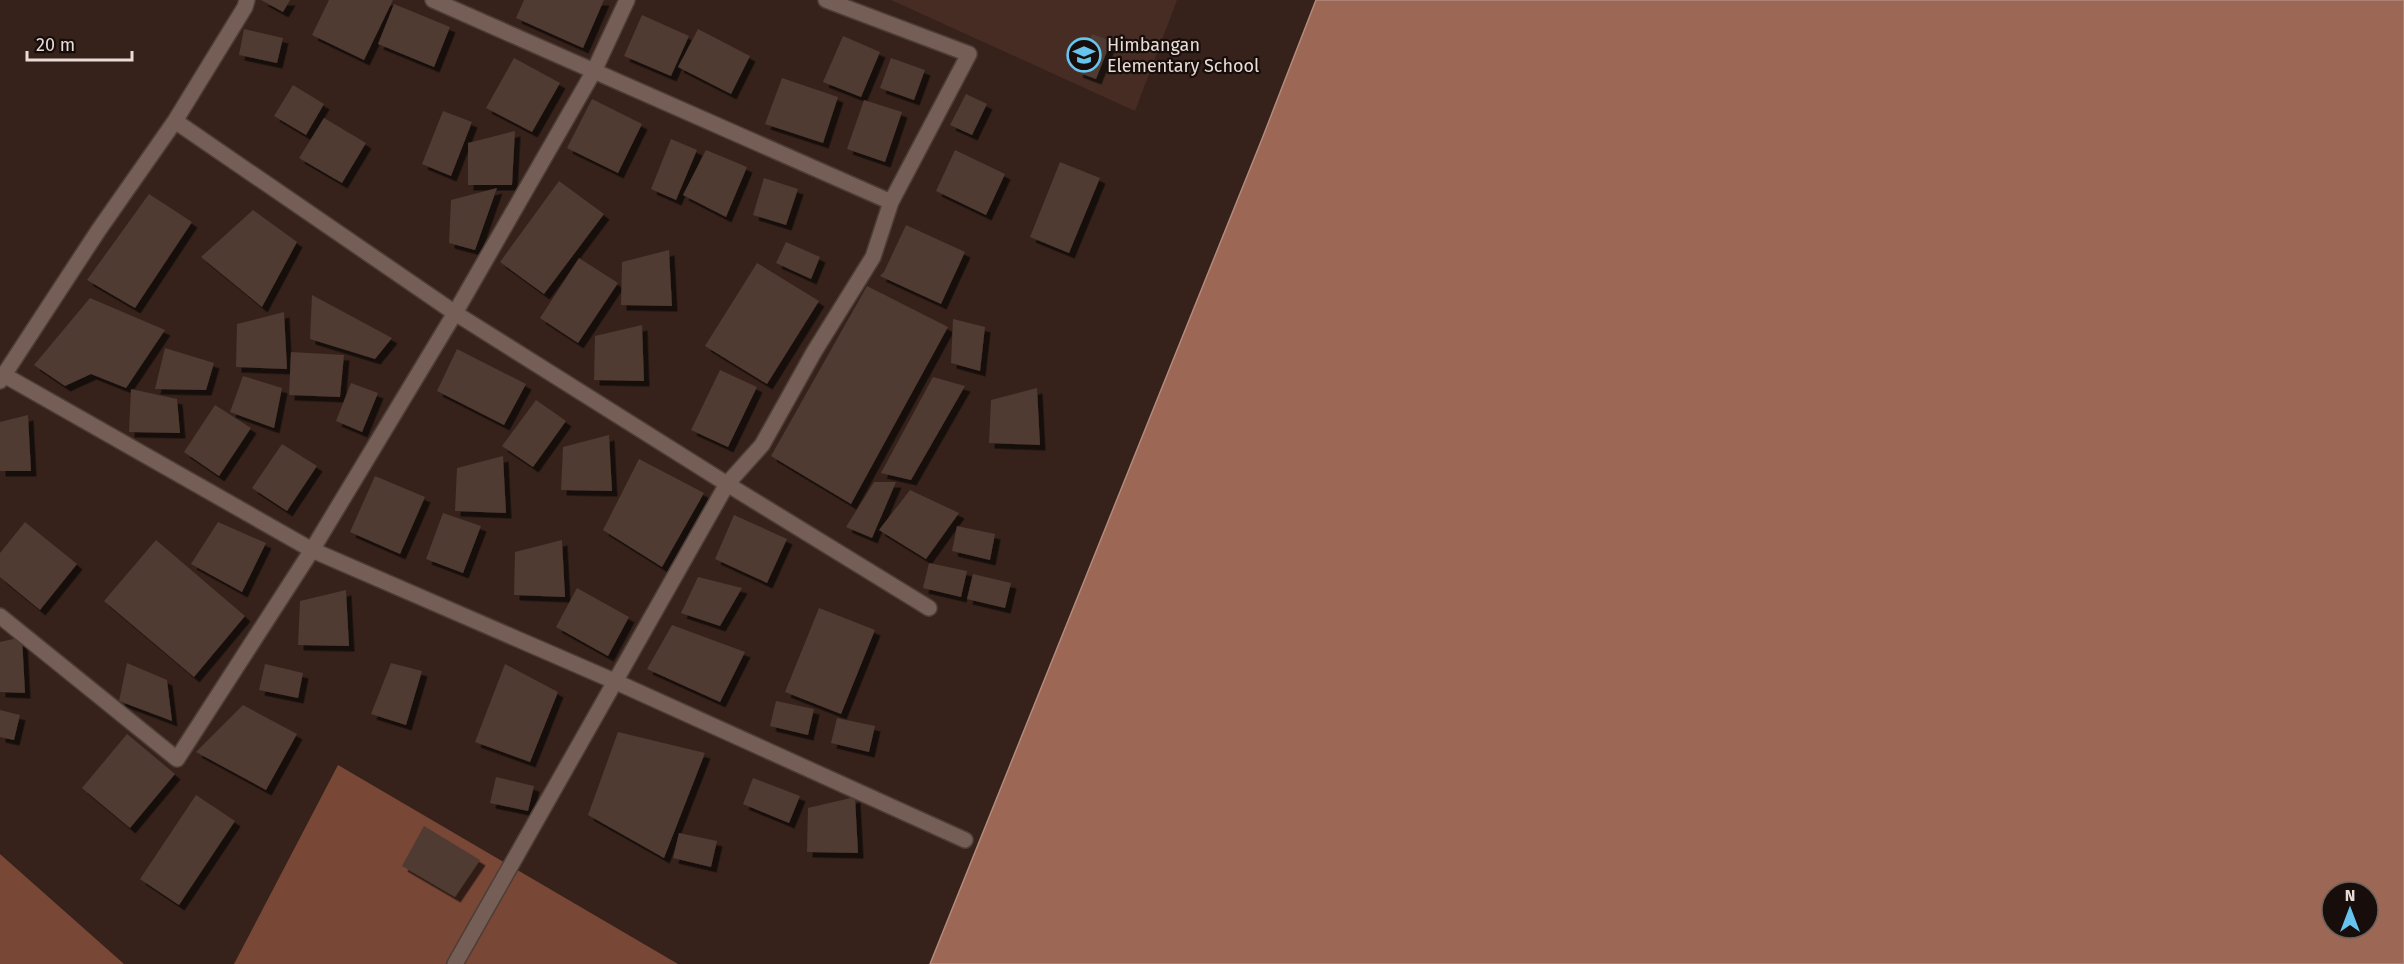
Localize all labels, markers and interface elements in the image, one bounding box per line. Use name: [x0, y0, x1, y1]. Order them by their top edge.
scale bar: [27, 24, 132, 62]
text: 20 m: [36, 34, 75, 56]
place label: Himbangan Elementary School: [1107, 34, 1259, 77]
school or university icon: Himbangan Elementary School: [1066, 37, 1102, 73]
north arrow: [2320, 880, 2380, 940]
text: N: [2345, 886, 2355, 905]

